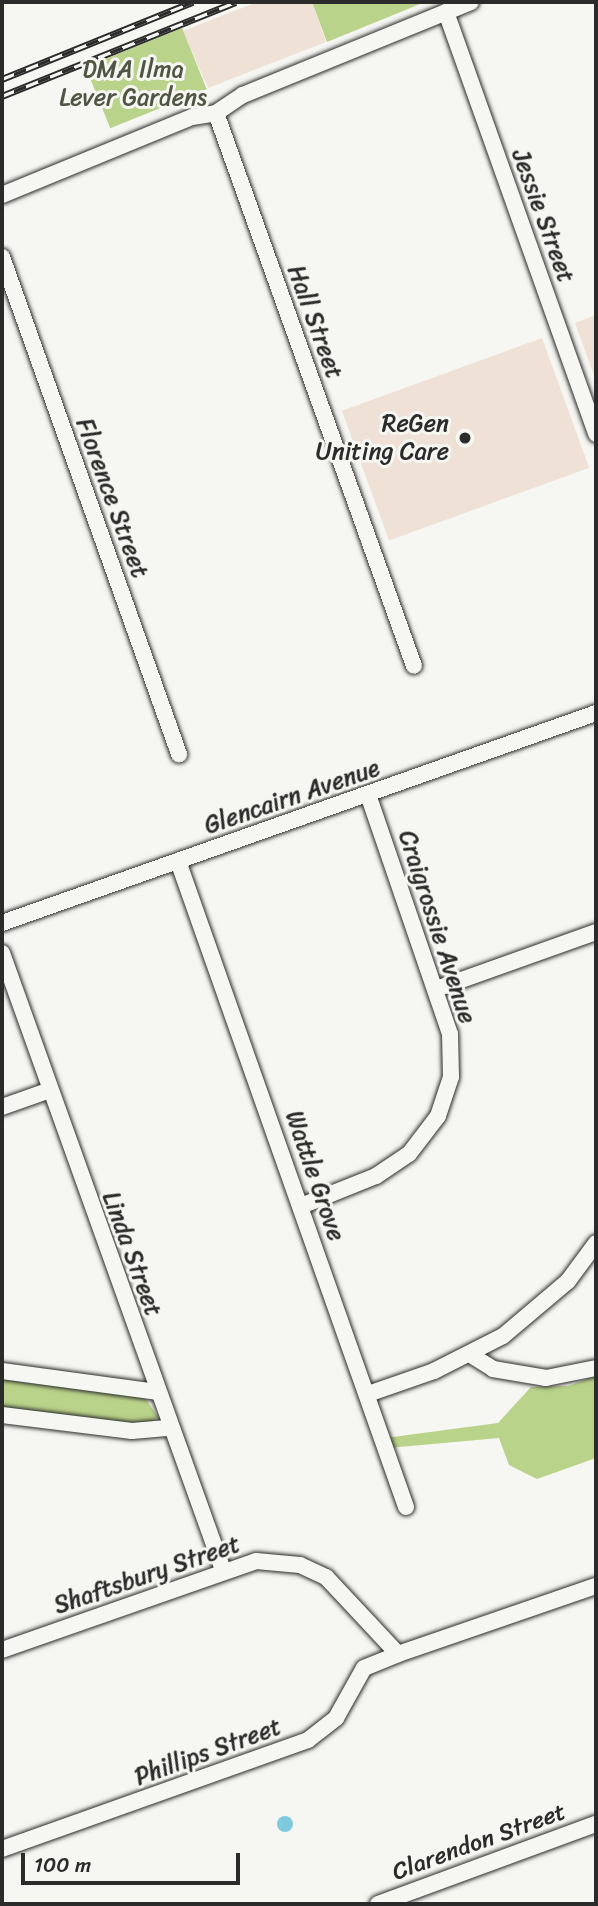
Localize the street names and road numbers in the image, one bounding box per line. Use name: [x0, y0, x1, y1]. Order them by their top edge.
street label: Jessie Street: [506, 145, 580, 287]
street label: Hall Street: [281, 261, 349, 383]
street label: Florence Street: [70, 415, 154, 581]
street label: Glencairn Avenue: [201, 754, 383, 840]
street label: Craigrossie Avenue: [392, 827, 482, 1027]
street label: Wattle Grove: [279, 1107, 351, 1245]
street label: Linda Street: [96, 1187, 168, 1321]
street label: Shaftsbury Street: [50, 1530, 244, 1620]
street label: Phillips Street: [131, 1712, 285, 1792]
street label: Clarendon Street: [388, 1797, 570, 1887]

